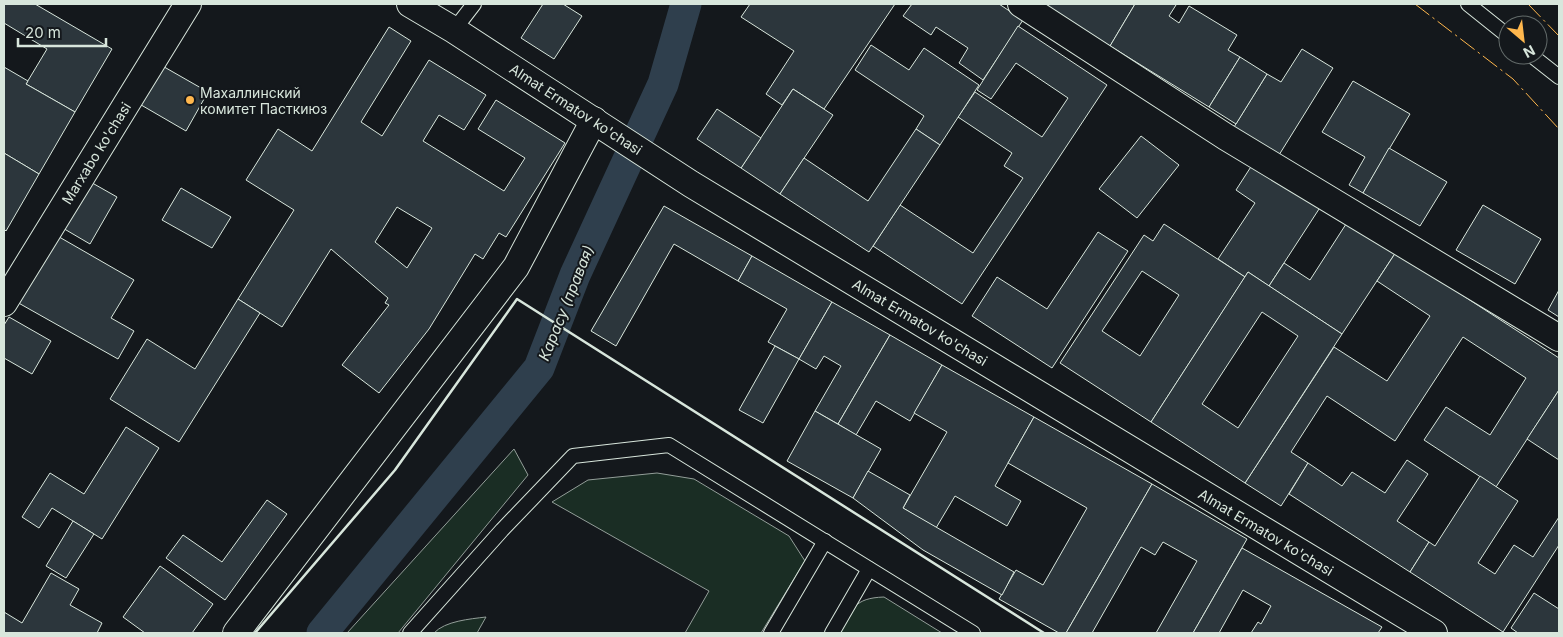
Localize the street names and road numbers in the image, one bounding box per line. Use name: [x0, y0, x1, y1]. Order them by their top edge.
street label: Almat Ermatov ko'chasi: [507, 60, 645, 158]
street label: Marxabo ko'chasi: [58, 99, 134, 207]
street label: Almat Ermatov ko'chasi: [849, 275, 991, 369]
street label: Almat Ermatov ko'chasi: [1195, 485, 1337, 579]

